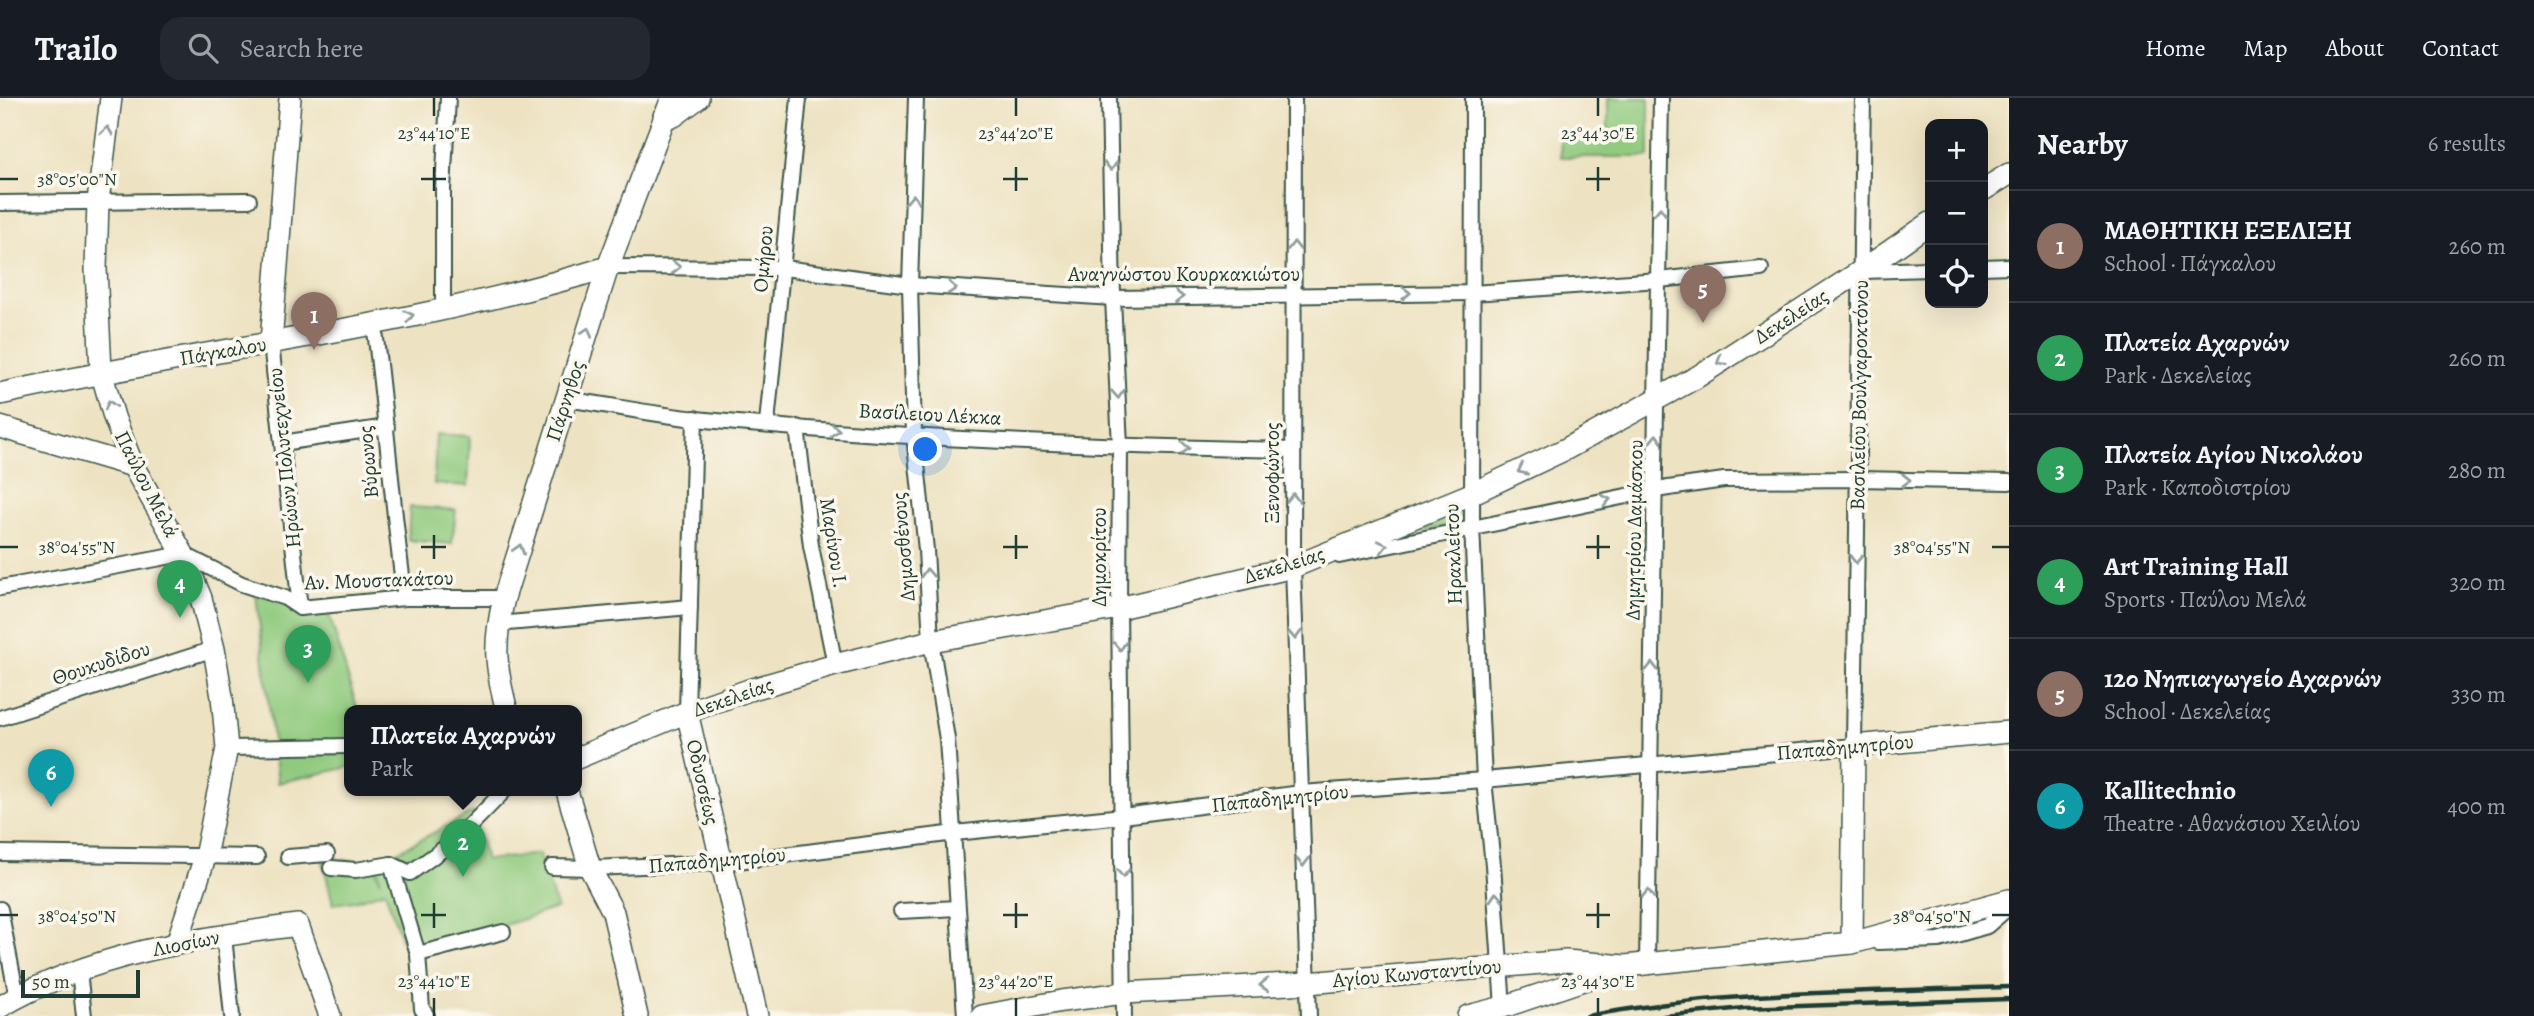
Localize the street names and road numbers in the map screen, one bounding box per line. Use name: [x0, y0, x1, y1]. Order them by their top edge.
street label: Ομήρου: [746, 224, 780, 294]
street label: Αναγνώστου Κουρκακιώτου: [1067, 260, 1300, 288]
street label: Βασιλείου Βουλγαροκτόνου: [1843, 279, 1875, 511]
street label: Δεκελείας: [1749, 282, 1833, 350]
street label: Πάγκαλου: [177, 330, 269, 372]
street label: Πάρνηθος: [539, 357, 591, 445]
street label: Ηρώων Πολυτεχνείου: [261, 366, 307, 550]
street label: Βασίλειου Λέκκα: [858, 396, 1002, 432]
street label: Ξενοφώντος: [1258, 422, 1286, 524]
street label: Βύρωνος: [351, 425, 385, 499]
street label: Παύλου Μελά: [108, 426, 186, 542]
street label: Δημητρίου Δαμάσκου: [1618, 439, 1650, 621]
street label: Δημοσθένους: [884, 491, 922, 603]
street label: Μαρίνου Ι.: [813, 496, 855, 590]
street label: Ηρακλείτου: [1437, 503, 1469, 605]
street label: Δημοκρίτου: [1085, 507, 1113, 607]
street label: Δεκελείας: [1240, 539, 1328, 591]
street label: Αν. Μουστακάτου: [303, 563, 454, 597]
street label: Θουκυδίδου: [48, 634, 154, 692]
street label: Δεκελείας: [689, 670, 777, 724]
street label: Παπαδημητρίου: [1775, 727, 1915, 767]
street label: Οδυσσέως: [680, 736, 726, 828]
street label: Παπαδημητρίου: [1210, 777, 1350, 819]
street label: Παπαδημητρίου: [647, 840, 787, 880]
street label: Λιοσίων: [149, 923, 222, 963]
street label: Αγίου Κωνσταντίνου: [1330, 952, 1503, 994]

